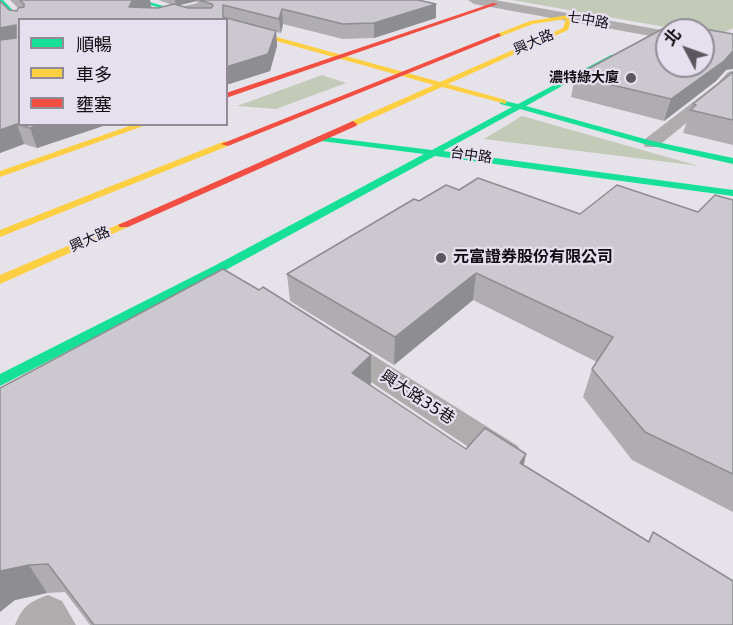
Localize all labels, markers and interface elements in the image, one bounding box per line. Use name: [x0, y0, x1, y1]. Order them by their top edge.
street label: 七中路: [566, 9, 610, 33]
legend: [18, 18, 228, 126]
north arrow: [655, 18, 715, 78]
text: 北: [660, 25, 685, 49]
street label: 興大路: [511, 27, 557, 59]
text: 順暢: [76, 34, 112, 55]
text: 車多: [76, 64, 112, 85]
place label: 濃特綠大廈: [549, 70, 619, 86]
marker: 濃特綠大廈: [624, 71, 638, 85]
text: 壅塞: [76, 94, 112, 115]
street label: 台中路: [449, 145, 493, 167]
street label: 興大路: [67, 224, 113, 256]
place label: 元富證券股份有限公司: [453, 248, 613, 268]
marker: 元富證券股份有限公司: [434, 251, 448, 265]
street label: 興大路35巷: [376, 367, 458, 429]

